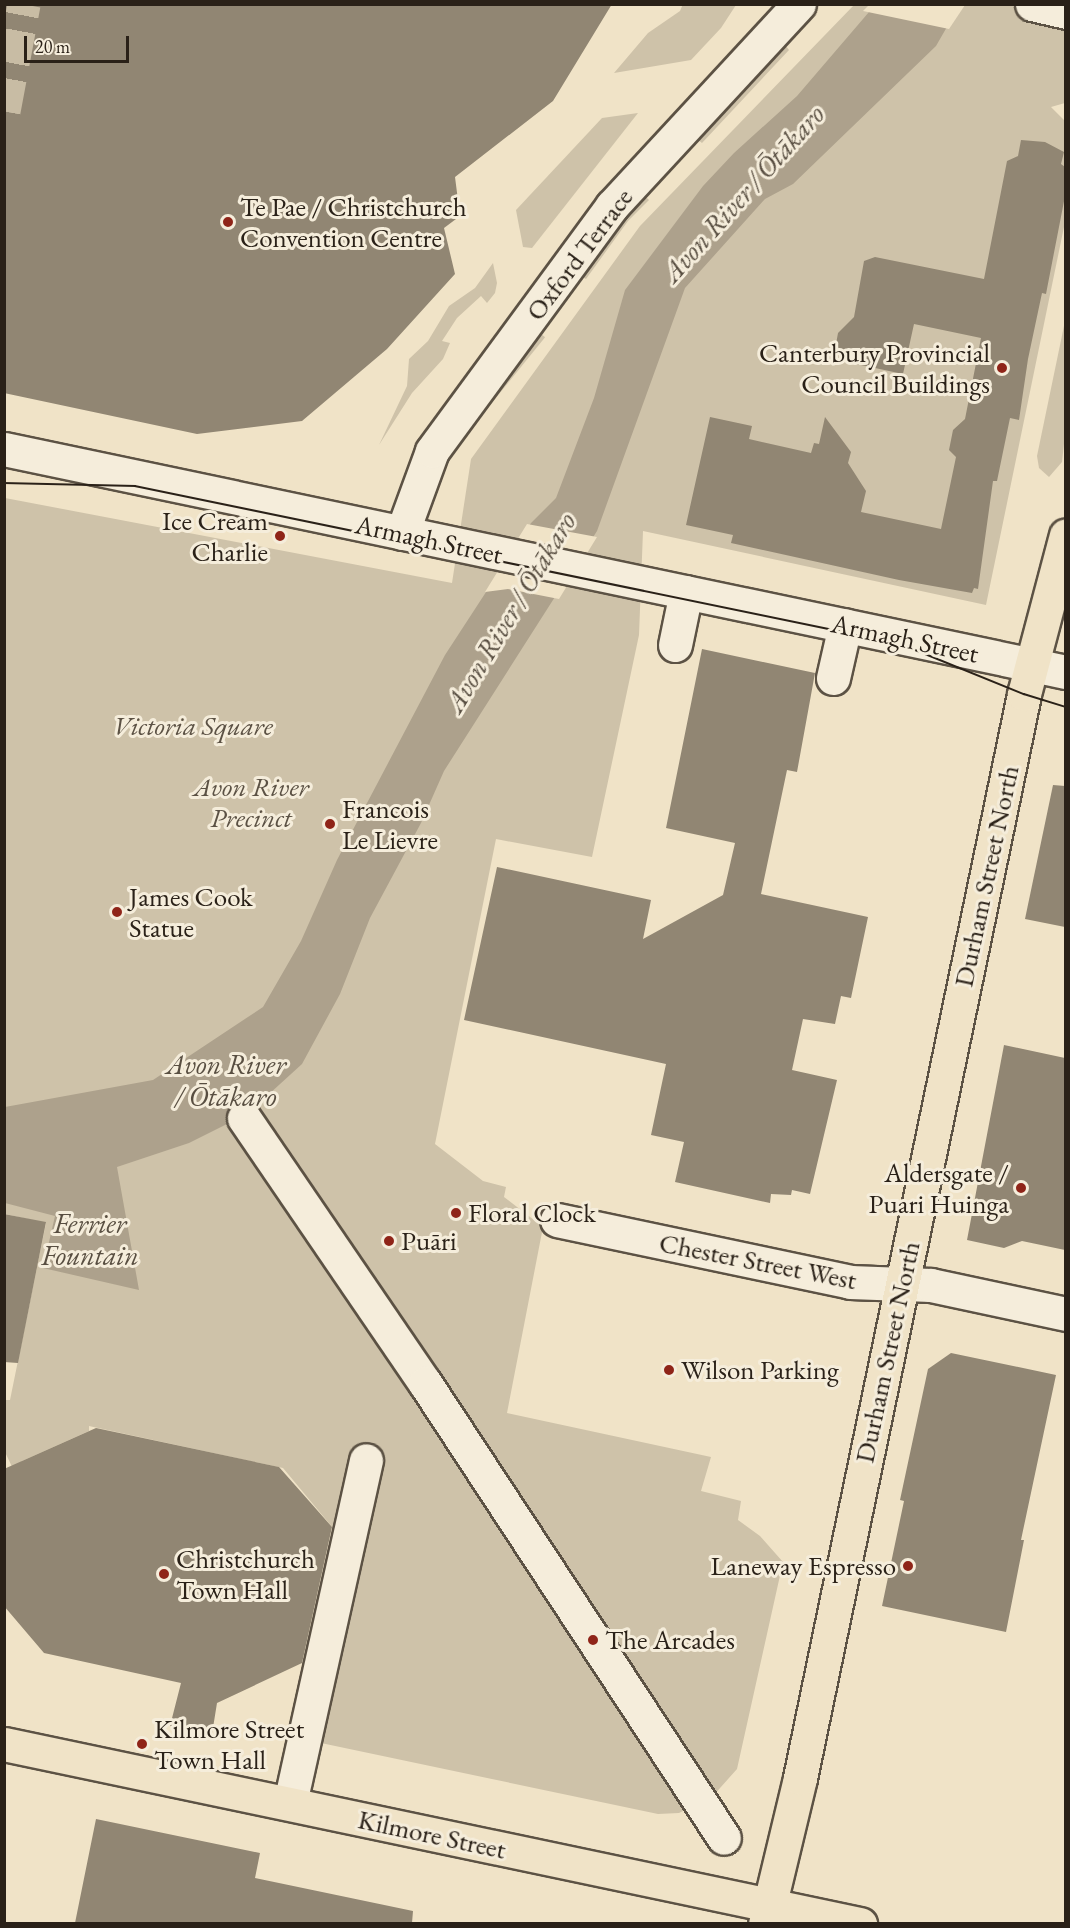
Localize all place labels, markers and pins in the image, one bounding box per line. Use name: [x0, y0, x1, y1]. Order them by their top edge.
place label: Te Pae / Christchurch Convention Centre: [240, 190, 467, 253]
marker: Te Pae / Christchurch Convention Centre: [221, 215, 235, 229]
place label: Canterbury Provincial Council Buildings: [759, 336, 990, 399]
marker: Canterbury Provincial Council Buildings: [995, 361, 1009, 375]
place label: Ice Cream Charlie: [162, 504, 268, 567]
marker: Ice Cream Charlie: [273, 529, 287, 543]
place label: Francois Le Lievre: [342, 792, 438, 855]
marker: Francois Le Lievre: [323, 817, 337, 831]
place label: James Cook Statue: [129, 880, 253, 943]
marker: James Cook Statue: [110, 905, 124, 919]
place label: Aldersgate / Puari Huinga: [869, 1156, 1009, 1219]
marker: Aldersgate / Puari Huinga: [1014, 1181, 1028, 1195]
place label: Floral Clock: [468, 1197, 596, 1229]
marker: Floral Clock: [449, 1206, 463, 1220]
place label: Puāri: [401, 1225, 457, 1257]
marker: Puāri: [382, 1234, 396, 1248]
place label: Wilson Parking: [681, 1354, 839, 1386]
marker: Wilson Parking: [662, 1363, 676, 1377]
place label: Christchurch Town Hall: [176, 1542, 315, 1605]
place label: Laneway Espresso: [711, 1550, 896, 1582]
marker: Laneway Espresso: [901, 1559, 915, 1573]
marker: Christchurch Town Hall: [157, 1567, 171, 1581]
place label: The Arcades: [605, 1624, 735, 1656]
marker: The Arcades: [586, 1633, 600, 1647]
place label: Kilmore Street Town Hall: [154, 1712, 304, 1775]
marker: Kilmore Street Town Hall: [135, 1737, 149, 1751]

